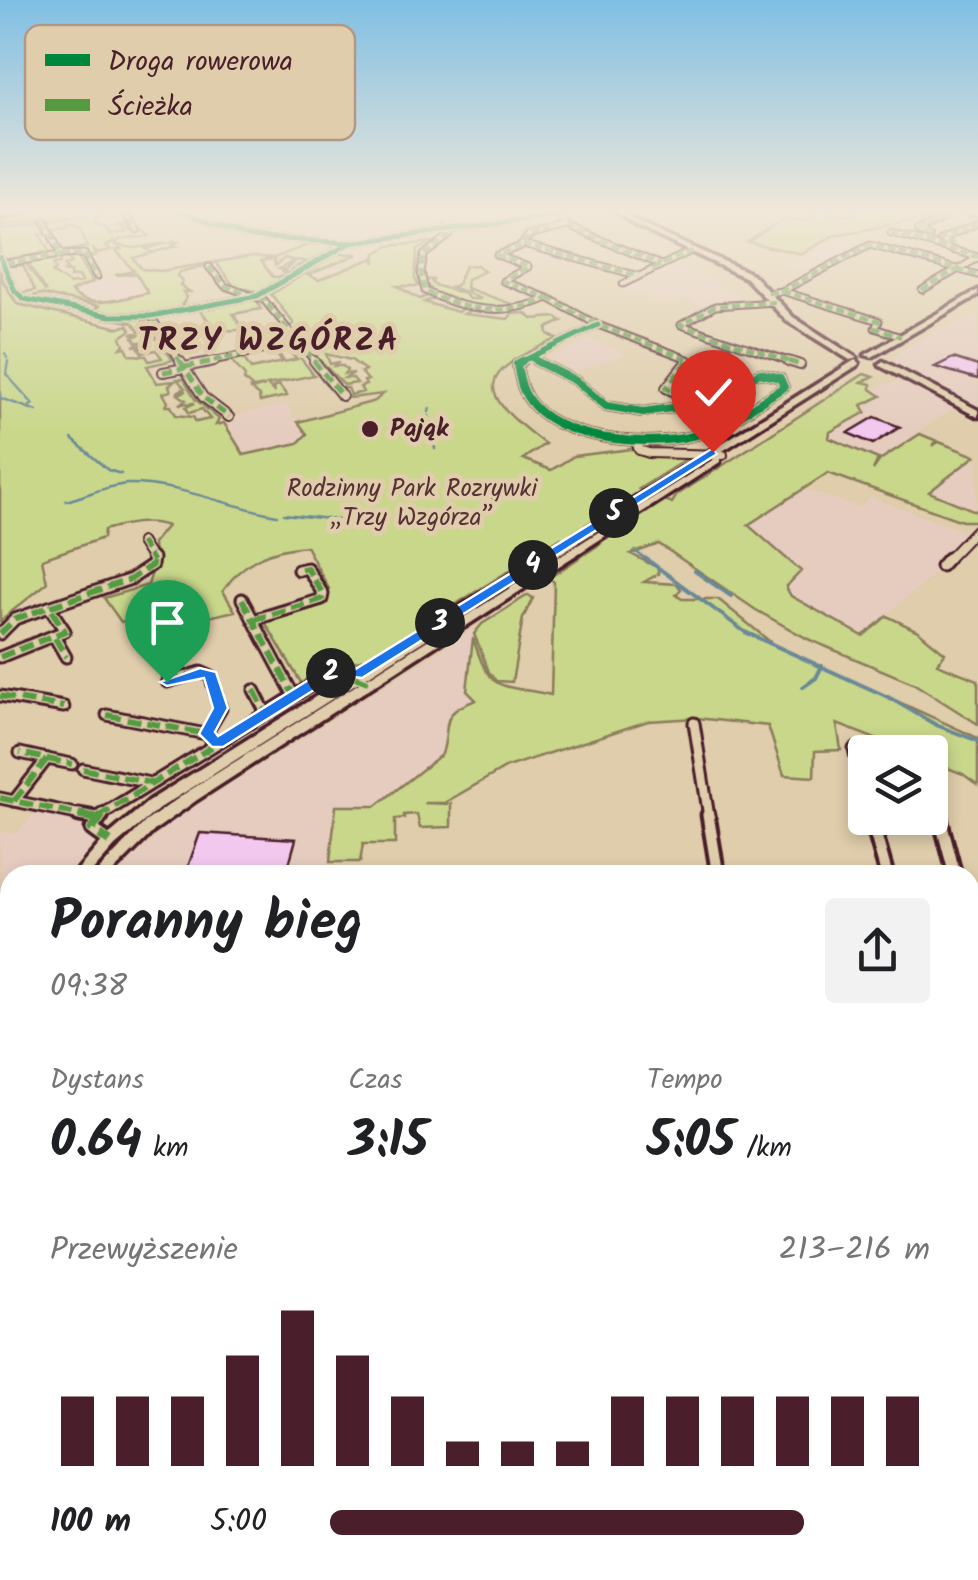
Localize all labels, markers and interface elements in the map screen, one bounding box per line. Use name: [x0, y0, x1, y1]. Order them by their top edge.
legend: [25, 25, 355, 140]
text: Droga rowerowa: [108, 40, 293, 85]
text: Ścieżka: [108, 85, 193, 130]
district label: TRZY WZGÓRZA: [138, 316, 400, 367]
pin: [671, 350, 756, 453]
icon: check: [686, 365, 741, 420]
place label: Pająk: [390, 409, 450, 449]
marker: Pająk: [359, 418, 381, 440]
park label: Rodzinny Park Rozrywki „Trzy Wzgórza”: [287, 469, 538, 538]
pin: 5: [589, 488, 639, 538]
text: 5: [607, 490, 621, 535]
pin: 4: [508, 540, 558, 590]
text: 4: [525, 542, 541, 587]
pin: [125, 580, 210, 683]
icon: arrive: [140, 595, 195, 650]
pin: 3: [415, 598, 465, 648]
text: 3: [432, 600, 448, 645]
pin: 2: [306, 648, 356, 698]
text: 2: [323, 650, 339, 695]
map controls: [848, 735, 948, 835]
button: layers: [848, 735, 948, 835]
text: Poranny bieg: [50, 881, 363, 968]
button: share: [825, 898, 930, 1003]
text: 09:38: [50, 962, 127, 1013]
text: Dystans: [50, 1058, 144, 1103]
text: Czas: [348, 1058, 402, 1103]
text: Tempo: [647, 1058, 723, 1103]
text: 0.64: [50, 1103, 142, 1183]
text: 3:15: [348, 1103, 428, 1183]
text: 5:05: [647, 1103, 735, 1183]
text: km: [142, 1126, 189, 1171]
text: /km: [735, 1126, 792, 1171]
text: Przewyższenie: [50, 1225, 238, 1276]
text: 213–216 m: [779, 1225, 930, 1276]
text: 100 m: [50, 1497, 131, 1548]
text: 5:00: [210, 1497, 267, 1548]

